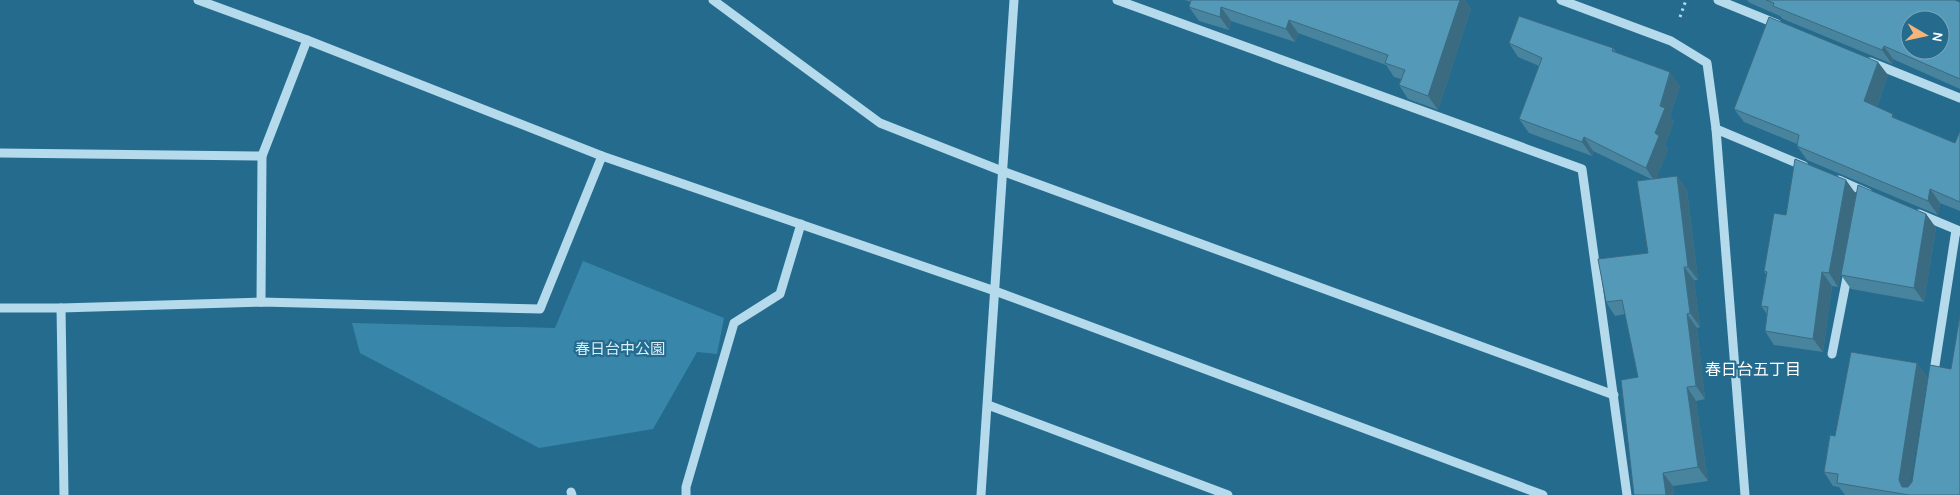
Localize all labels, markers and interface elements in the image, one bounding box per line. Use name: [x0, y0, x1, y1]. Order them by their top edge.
north arrow: [1900, 10, 1950, 60]
text: N: [1928, 31, 1947, 43]
park label: 春日台中公園: [575, 340, 665, 358]
district label: 春日台五丁目: [1705, 360, 1801, 379]

